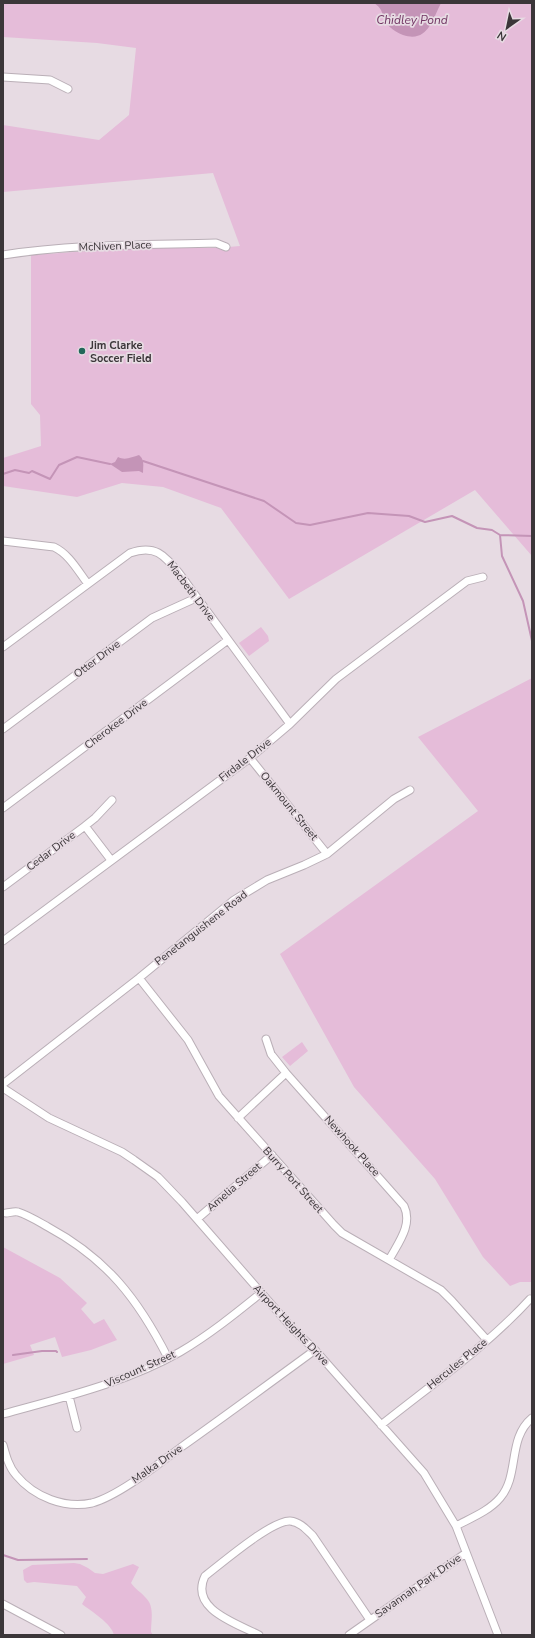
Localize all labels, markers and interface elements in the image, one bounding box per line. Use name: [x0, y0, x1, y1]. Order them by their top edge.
north arrow: [487, 8, 527, 48]
water label: Chidley Pond: [376, 12, 448, 28]
text: N: [494, 27, 509, 44]
street label: McNiven Place: [78, 237, 152, 255]
place label: Jim Clarke Soccer Field: [89, 338, 152, 366]
marker: Jim Clarke Soccer Field: [77, 346, 87, 356]
street label: Macbeth Drive: [163, 558, 219, 624]
street label: Otter Drive: [71, 636, 123, 681]
street label: Cherokee Drive: [81, 695, 151, 753]
street label: Firdale Drive: [216, 735, 274, 785]
street label: Oakmount Street: [257, 768, 321, 844]
street label: Cedar Drive: [23, 827, 79, 874]
street label: Penetanguishene Road: [152, 887, 250, 969]
street label: Newhook Place: [321, 1112, 383, 1180]
street label: Burry Port Street: [259, 1144, 327, 1216]
street label: Amelia Street: [204, 1159, 265, 1215]
street label: Airport Heights Drive: [250, 1281, 333, 1369]
street label: Hercules Place: [424, 1335, 490, 1393]
street label: Viscount Street: [101, 1347, 178, 1392]
street label: Malka Drive: [129, 1441, 185, 1487]
street label: Savannah Park Drive: [372, 1550, 464, 1621]

